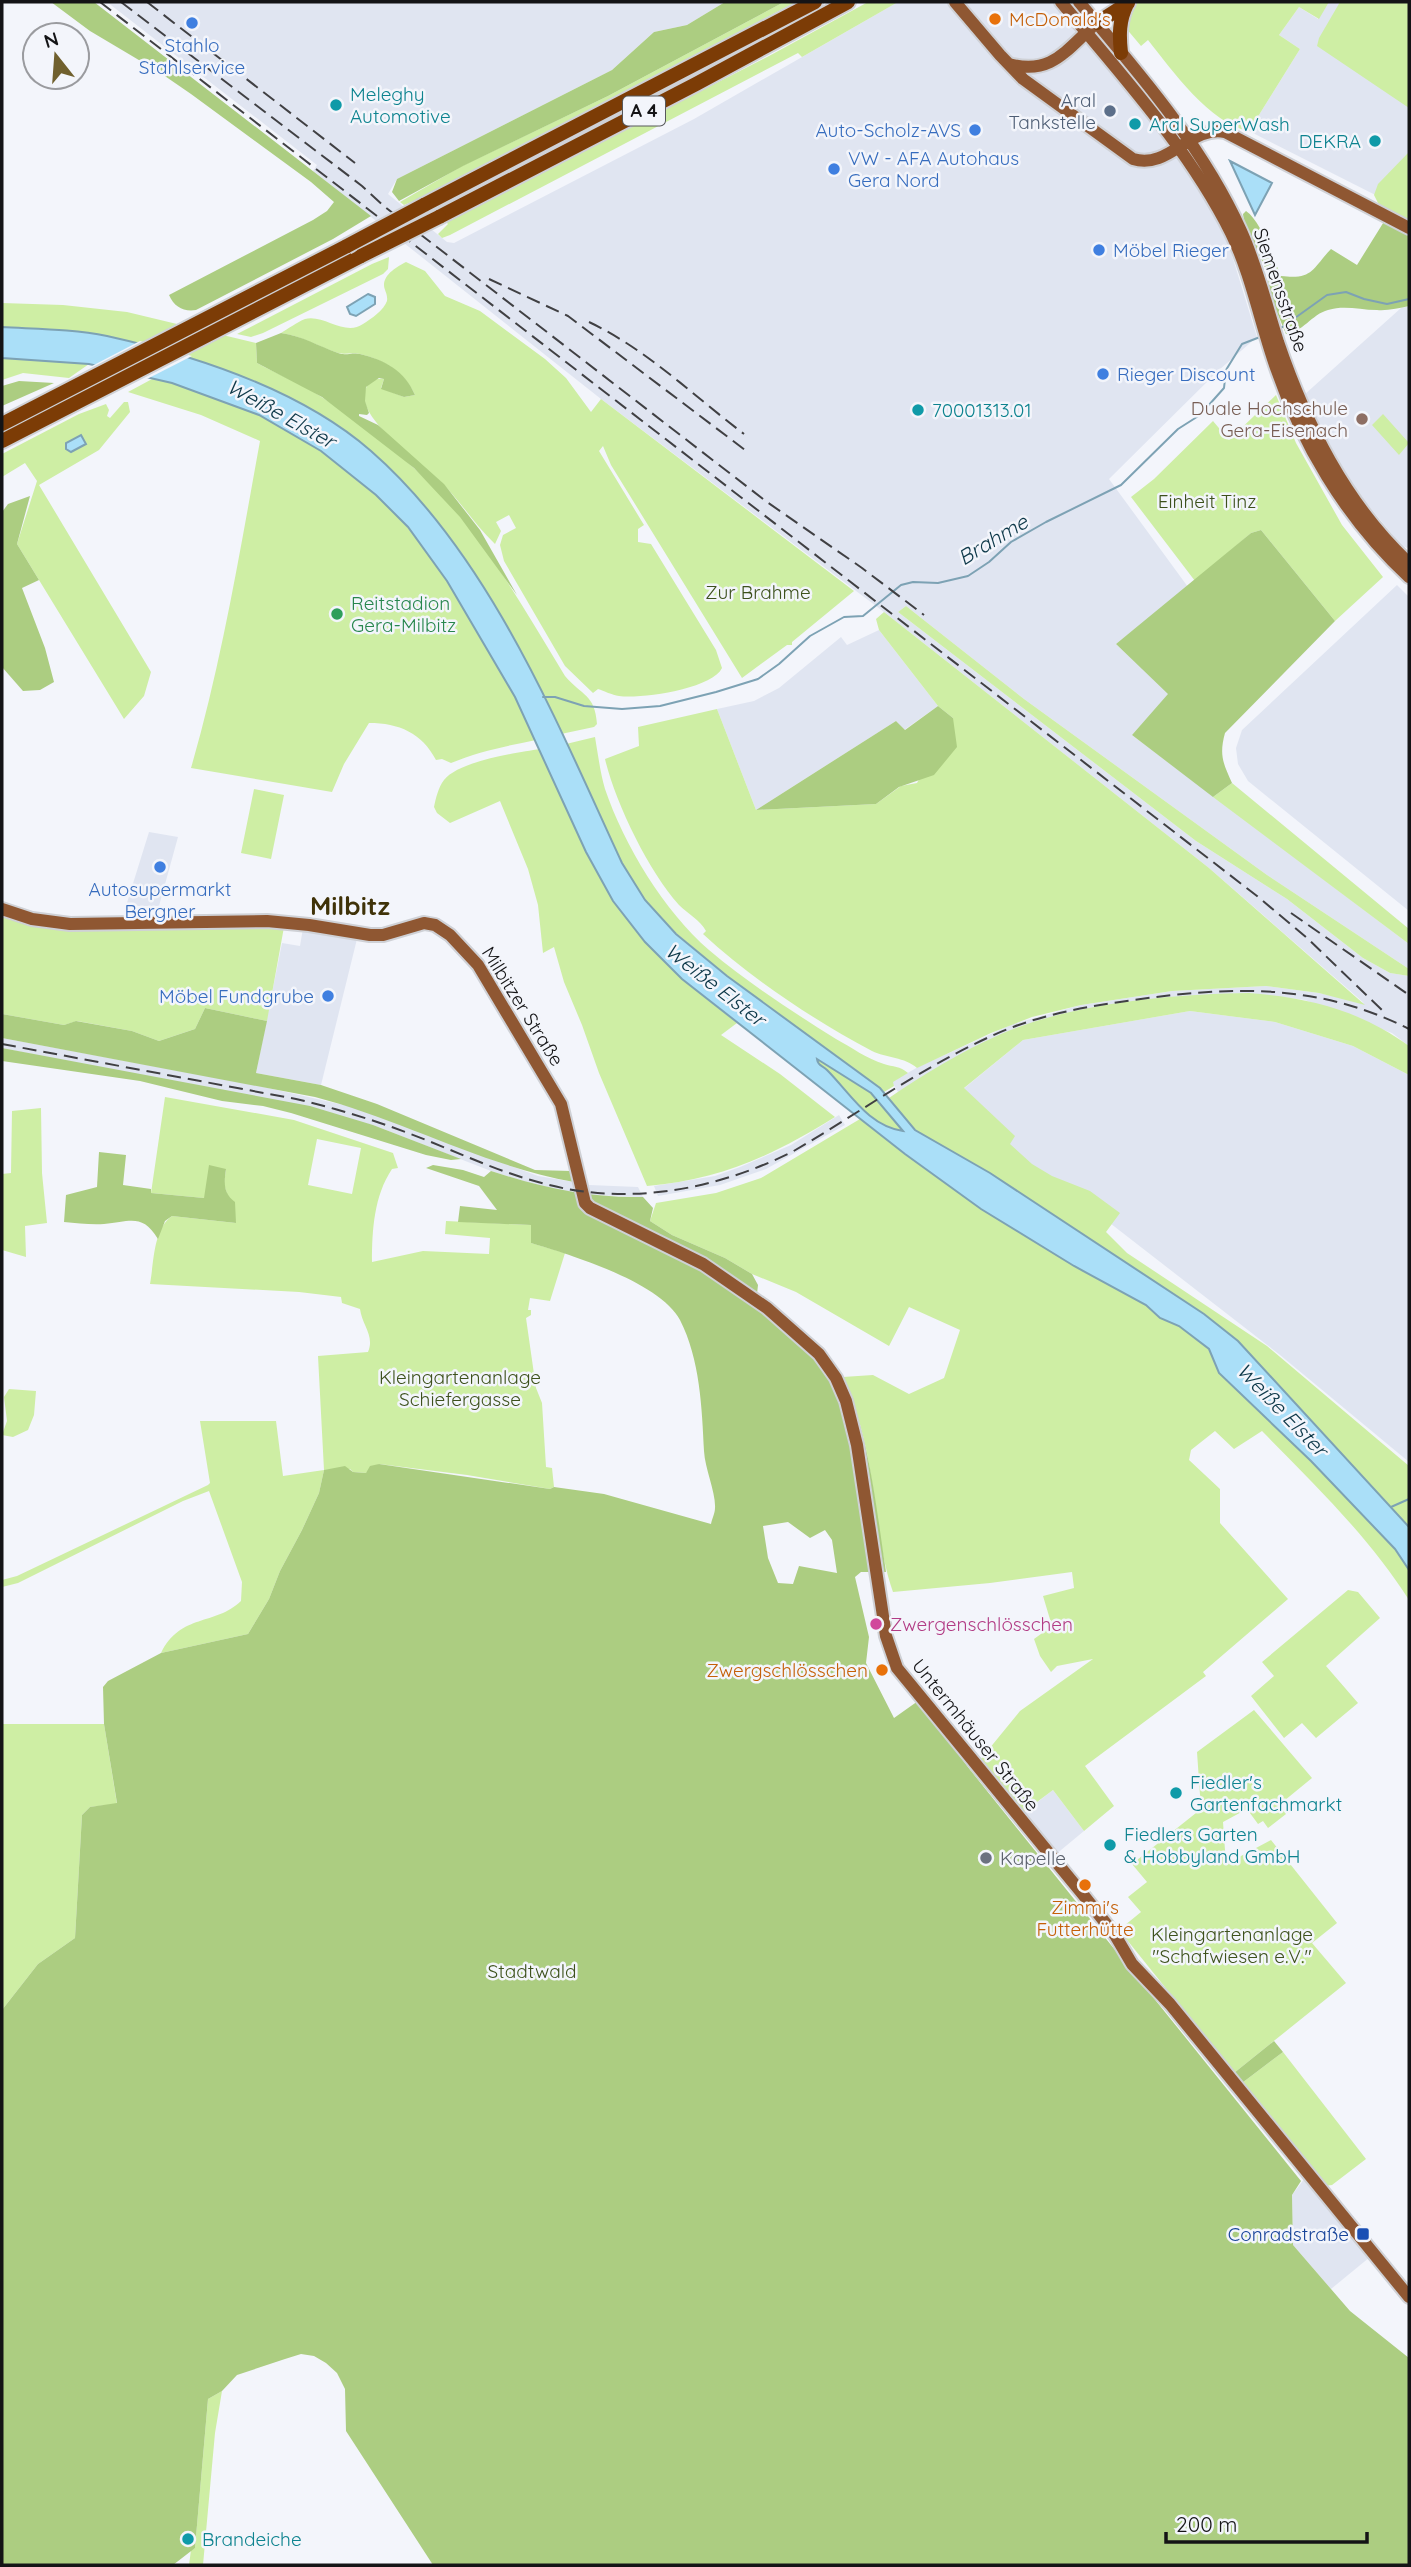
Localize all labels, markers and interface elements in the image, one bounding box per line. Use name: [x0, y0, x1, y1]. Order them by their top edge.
place label: McDonald's: [1009, 7, 1111, 31]
marker: McDonald's: [987, 11, 1003, 27]
marker: Stahlo Stahlservice: [184, 15, 200, 31]
north arrow: [21, 21, 91, 91]
text: N: [41, 26, 61, 53]
place label: Stahlo Stahlservice: [139, 33, 245, 79]
place label: Meleghy Automotive: [350, 82, 451, 128]
place label: Aral Tankstelle: [1009, 88, 1096, 134]
road number: A 4: [623, 96, 665, 126]
marker: Meleghy Automotive: [328, 97, 344, 113]
marker: Aral Tankstelle: [1102, 103, 1118, 119]
place label: Aral SuperWash: [1149, 112, 1290, 136]
marker: Aral SuperWash: [1127, 116, 1143, 132]
place label: Auto-Scholz-AVS: [816, 118, 961, 142]
marker: Auto-Scholz-AVS: [967, 122, 983, 138]
place label: DEKRA: [1299, 129, 1361, 153]
marker: DEKRA: [1367, 133, 1383, 149]
place label: VW - AFA Autohaus Gera Nord: [848, 146, 1019, 192]
marker: VW - AFA Autohaus Gera Nord: [826, 161, 842, 177]
street label: Siemensstraße: [1249, 225, 1313, 355]
place label: Möbel Rieger: [1113, 238, 1230, 262]
marker: Möbel Rieger: [1091, 242, 1107, 258]
place label: Rieger Discount: [1117, 362, 1255, 386]
marker: Rieger Discount: [1095, 366, 1111, 382]
water label: Weiße Elster: [223, 373, 343, 455]
place label: Duale Hochschule Gera-Eisenach: [1191, 396, 1348, 442]
place label: 70001313.01: [932, 398, 1031, 422]
marker: 70001313.01: [910, 402, 926, 418]
marker: Duale Hochschule Gera-Eisenach: [1354, 411, 1370, 427]
park label: Einheit Tinz: [1158, 489, 1256, 513]
water label: Brahme: [953, 508, 1033, 570]
park label: Zur Brahme: [705, 580, 811, 604]
place label: Reitstadion Gera-Milbitz: [351, 591, 456, 637]
marker: Reitstadion Gera-Milbitz: [329, 606, 345, 622]
marker: Autosupermarkt Bergner: [152, 859, 168, 875]
place label: Autosupermarkt Bergner: [89, 877, 231, 923]
district label: Milbitz: [310, 889, 390, 922]
water label: Weiße Elster: [660, 937, 773, 1033]
street label: Milbitzer Straße: [477, 942, 569, 1070]
place label: Möbel Fundgrube: [159, 984, 314, 1008]
marker: Möbel Fundgrube: [320, 988, 336, 1004]
water label: Weiße Elster: [1232, 1357, 1336, 1464]
park label: Kleingartenanlage Schiefergasse: [379, 1365, 541, 1411]
place label: Zwergenschlösschen: [890, 1612, 1073, 1636]
marker: Zwergenschlösschen: [868, 1616, 884, 1632]
street label: Untermhäuser Straße: [907, 1654, 1045, 1816]
place label: Zwergschlösschen: [706, 1658, 868, 1682]
marker: Zwergschlösschen: [874, 1662, 890, 1678]
place label: Fiedler's Gartenfachmarkt: [1190, 1770, 1342, 1816]
marker: Fiedler's Gartenfachmarkt: [1168, 1785, 1184, 1801]
place label: Fiedlers Garten & Hobbyland GmbH: [1124, 1822, 1300, 1868]
marker: Fiedlers Garten & Hobbyland GmbH: [1102, 1837, 1118, 1853]
place label: Kapelle: [1000, 1846, 1066, 1870]
marker: Kapelle: [978, 1850, 994, 1866]
marker: Zimmi's Futterhütte: [1077, 1877, 1093, 1893]
place label: Zimmi's Futterhütte: [1036, 1895, 1134, 1941]
park label: Kleingartenanlage "Schafwiesen e.V.": [1151, 1922, 1313, 1968]
park label: Stadtwald: [488, 1959, 576, 1983]
place label: Conradstraße: [1228, 2222, 1349, 2246]
marker: Conradstraße: [1355, 2226, 1371, 2242]
scale bar: [1166, 2500, 1367, 2544]
text: 200 m: [1176, 2511, 1238, 2537]
place label: Brandeiche: [202, 2527, 302, 2551]
marker: Brandeiche: [180, 2531, 196, 2547]

